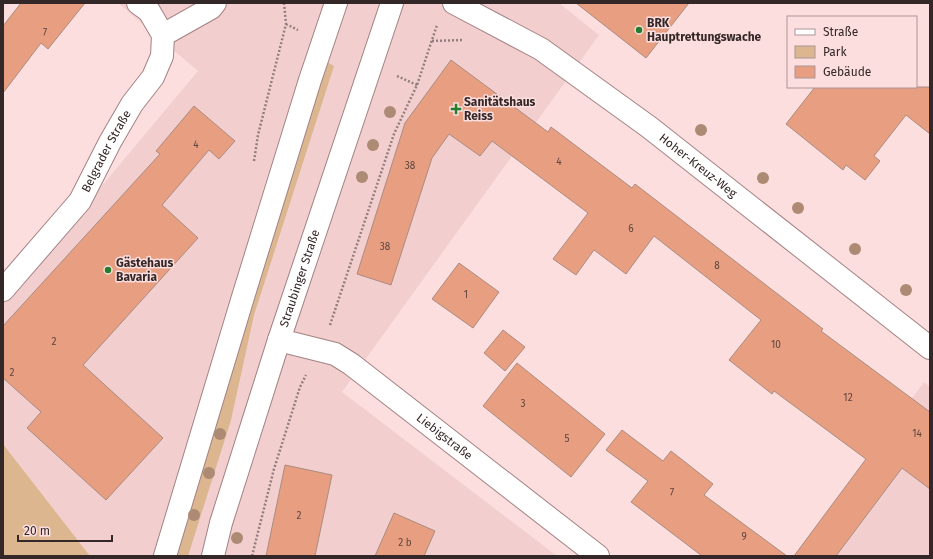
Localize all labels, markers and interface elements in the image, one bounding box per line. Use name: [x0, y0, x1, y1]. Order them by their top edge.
place label: BRK Hauptrettungswache: [647, 16, 762, 44]
legend: [787, 16, 917, 88]
marker: BRK Hauptrettungswache: [634, 25, 644, 35]
text: Straße: [823, 25, 858, 39]
house number: 7: [43, 27, 48, 39]
text: Park: [823, 45, 847, 59]
text: Gebäude: [823, 65, 871, 79]
place label: Sanitätshaus Reiss: [464, 95, 536, 123]
marker: Sanitätshaus Reiss: [451, 104, 461, 114]
street label: Belgrader Straße: [79, 108, 134, 195]
street label: Hoher-Kreuz-Weg: [656, 131, 740, 201]
house number: 4: [193, 139, 199, 151]
house number: 4: [556, 156, 562, 168]
house number: 38: [405, 160, 416, 172]
house number: 6: [628, 223, 634, 235]
street label: Straubinger Straße: [277, 228, 323, 329]
house number: 38: [380, 241, 391, 253]
place label: Gästehaus Bavaria: [116, 256, 173, 284]
house number: 8: [714, 260, 720, 272]
marker: Gästehaus Bavaria: [103, 265, 113, 275]
house number: 1: [464, 289, 468, 301]
house number: 2: [52, 336, 57, 348]
house number: 10: [771, 339, 781, 351]
house number: 2: [10, 367, 15, 379]
house number: 12: [843, 392, 853, 404]
house number: 3: [521, 398, 526, 410]
street label: Liebigstraße: [414, 411, 475, 463]
house number: 14: [912, 428, 923, 440]
house number: 5: [564, 433, 570, 445]
house number: 7: [670, 487, 675, 499]
house number: 2: [297, 510, 302, 522]
scale bar: [18, 517, 112, 543]
text: 20 m: [24, 524, 50, 538]
house number: 9: [741, 531, 747, 543]
house number: 2 b: [398, 537, 412, 549]

